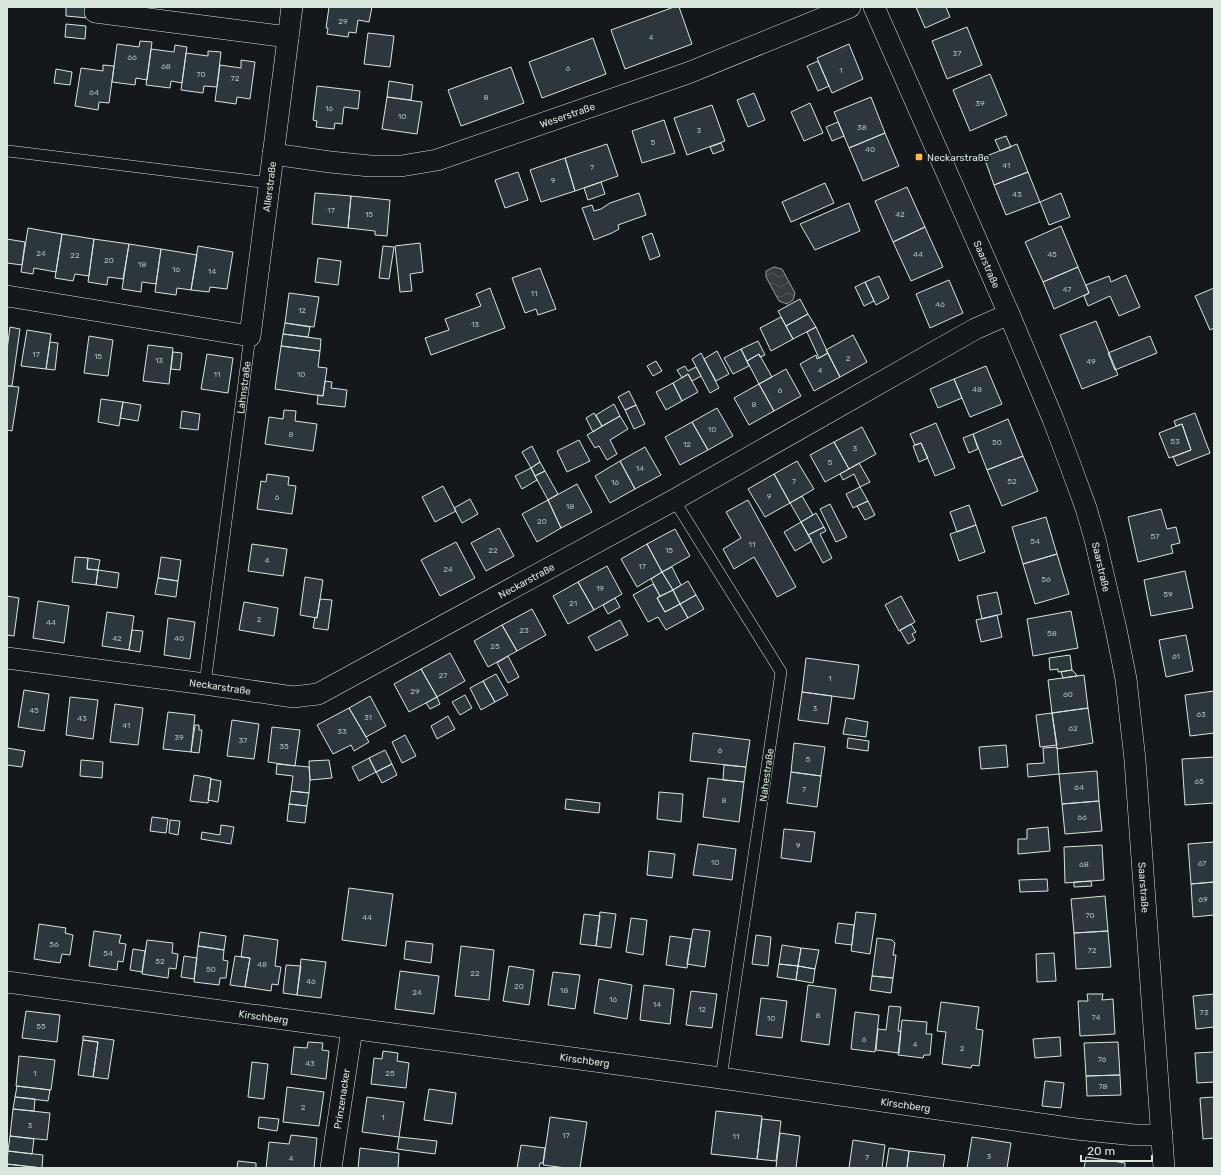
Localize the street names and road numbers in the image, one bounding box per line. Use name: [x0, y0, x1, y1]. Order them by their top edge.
street label: Weserstraße: [538, 101, 597, 131]
street label: Allerstraße: [261, 160, 279, 213]
street label: Saarstraße: [970, 239, 1002, 291]
street label: Lahnstraße: [235, 360, 254, 415]
street label: Saarstraße: [1089, 541, 1112, 594]
street label: Neckarstraße: [497, 561, 557, 602]
street label: Neckarstraße: [188, 677, 252, 698]
street label: Nahestraße: [757, 747, 777, 803]
street label: Saarstraße: [1135, 862, 1151, 914]
street label: Kirschberg: [238, 1008, 289, 1027]
street label: Kirschberg: [559, 1051, 610, 1070]
street label: Prinzenacker: [332, 1068, 353, 1130]
street label: Kirschberg: [880, 1096, 931, 1115]

